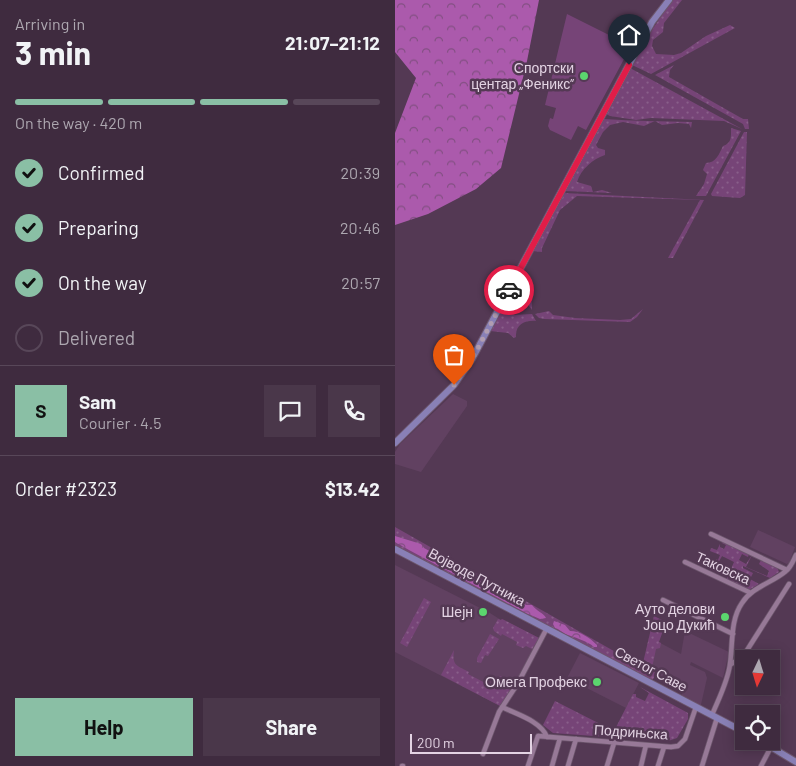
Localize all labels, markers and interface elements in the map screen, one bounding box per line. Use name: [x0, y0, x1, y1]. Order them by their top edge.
text: Arriving in: [15, 14, 85, 33]
pin: [608, 14, 650, 65]
icon: home: [615, 21, 643, 49]
text: 21:07–21:12: [285, 31, 380, 54]
text: 3 min: [15, 33, 91, 71]
place label: Спортски центар „Феникс”: [471, 59, 574, 92]
marker: Спортски центар „Феникс”: [578, 70, 590, 82]
text: On the way · 420 m: [15, 113, 142, 132]
icon: check: [15, 159, 43, 187]
text: Confirmed: [58, 161, 145, 184]
text: 20:39: [340, 163, 380, 182]
icon: check: [15, 214, 43, 242]
text: Preparing: [58, 216, 139, 239]
text: 20:46: [340, 218, 380, 237]
courier: [484, 265, 534, 315]
icon: check: [15, 269, 43, 297]
text: On the way: [58, 271, 147, 294]
text: 20:57: [341, 273, 380, 292]
icon: car: [495, 276, 523, 304]
text: Delivered: [58, 326, 135, 349]
pin: [433, 334, 475, 385]
icon: bag: [440, 341, 468, 369]
button: chat: [264, 385, 316, 437]
button: phone: [328, 385, 380, 437]
text: Sam: [79, 390, 116, 413]
text: S: [35, 399, 47, 422]
text: Courier · 4.5: [79, 413, 162, 432]
text: Order #2323: [15, 477, 117, 500]
text: $13.42: [325, 477, 380, 500]
street label: Војводе Путника: [426, 544, 529, 609]
street label: Таковска: [693, 548, 753, 588]
place label: Ауто делови Јоцо Дукић: [635, 600, 715, 633]
place label: Шејн: [442, 603, 473, 620]
marker: Шејн: [477, 606, 489, 618]
marker: Ауто делови Јоцо Дукић: [719, 611, 731, 623]
street label: Светог Саве: [612, 642, 691, 695]
north arrow: [735, 650, 780, 695]
map controls: [735, 650, 780, 750]
place label: Омега Профекс: [485, 673, 587, 690]
marker: Омега Профекс: [591, 676, 603, 688]
button: Help: [15, 698, 193, 756]
button: Share: [203, 698, 380, 756]
button: locate: [735, 705, 780, 750]
street label: Подрињска: [594, 720, 669, 743]
scale bar: [410, 731, 533, 754]
text: 200 m: [417, 734, 455, 751]

